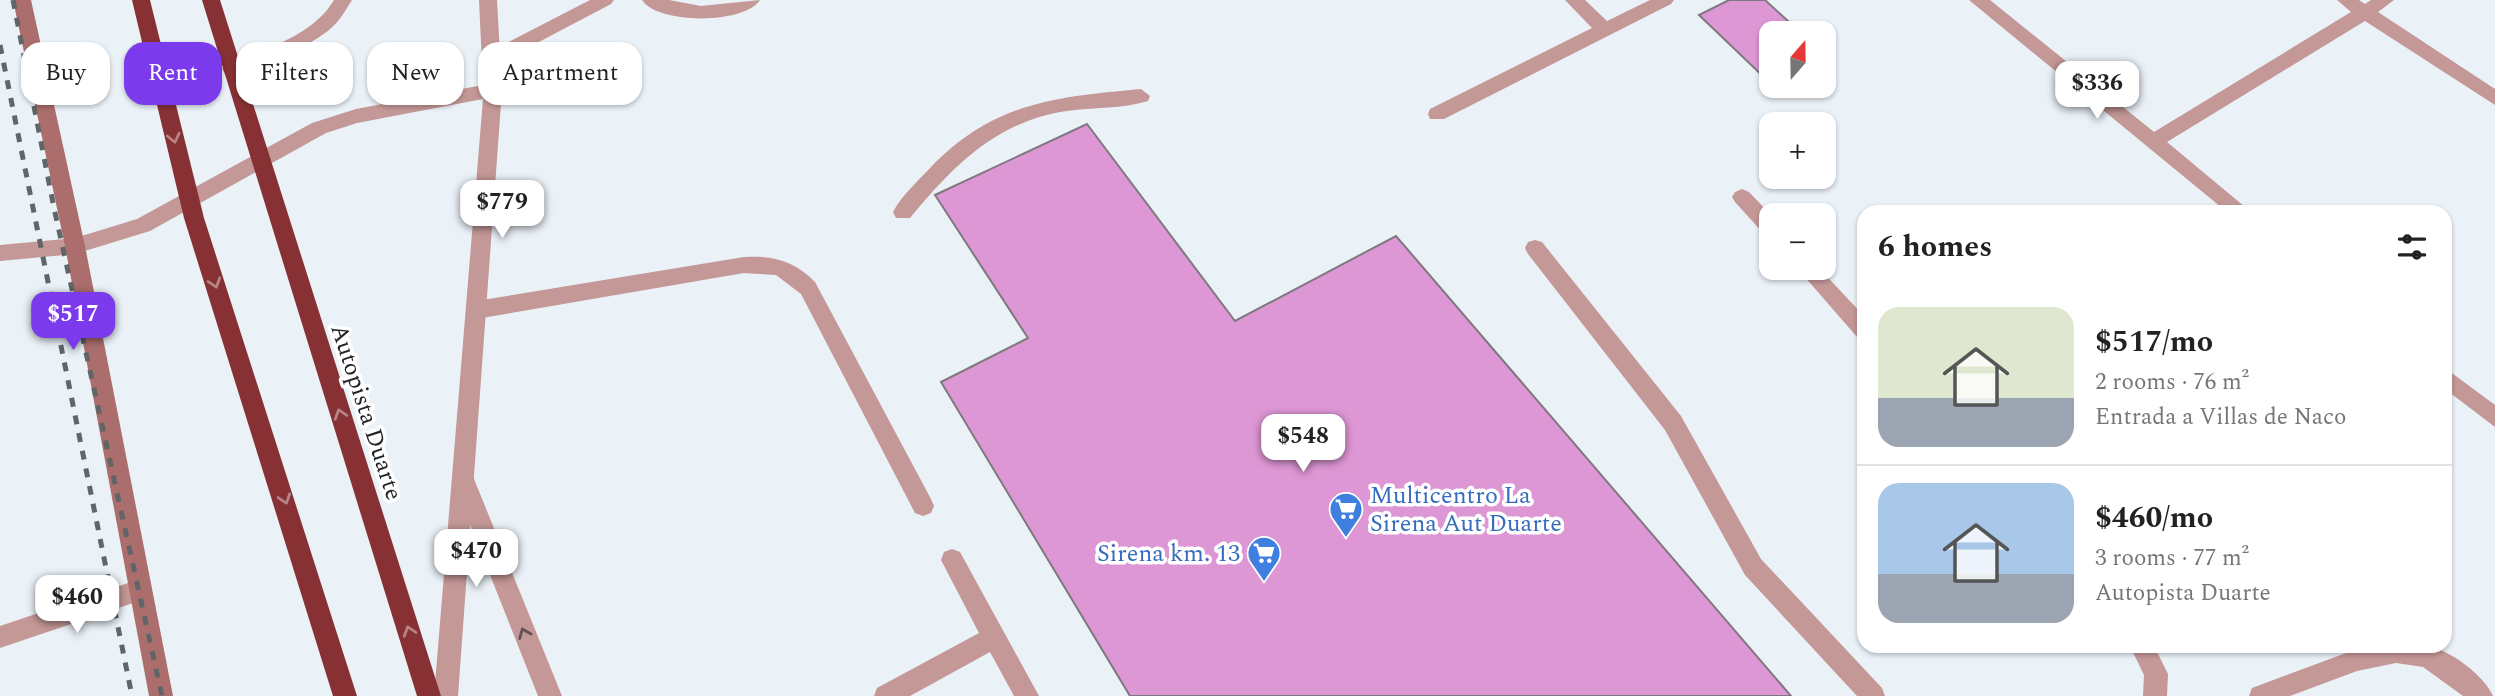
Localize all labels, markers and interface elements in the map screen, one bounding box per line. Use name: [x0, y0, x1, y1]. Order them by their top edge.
north arrow: [1759, 21, 1836, 98]
map controls: [1759, 21, 1836, 280]
chip: Buy: [21, 42, 110, 105]
chip: Rent: [124, 42, 222, 105]
chip: Filters: [236, 42, 353, 105]
chip: New: [367, 42, 464, 105]
chip: Apartment: [478, 42, 642, 105]
pin: $336: [2056, 61, 2138, 121]
text: $336: [2071, 66, 2123, 101]
button: +: [1759, 112, 1836, 189]
one-way arrow: [166, 132, 181, 144]
pin: $779: [461, 180, 543, 240]
text: $779: [476, 185, 528, 220]
button: −: [1759, 203, 1836, 280]
text: 6 homes: [1878, 224, 1992, 270]
icon: filters: [2393, 228, 2431, 266]
one-way arrow: [207, 276, 221, 289]
pin: $517: [32, 292, 114, 352]
text: $517: [47, 297, 99, 332]
text: $517/mo: [2095, 319, 2213, 365]
street label: Autopista Duarte: [321, 320, 412, 505]
icon: home: [1934, 335, 2018, 419]
text: 2 rooms · 76 m²: [2095, 365, 2249, 400]
text: Entrada a Villas de Naco: [2095, 400, 2346, 435]
one-way arrow: [334, 408, 348, 421]
pin: $548: [1262, 414, 1344, 474]
text: $548: [1277, 419, 1329, 454]
place label: Multicentro La Sirena Aut Duarte: [1370, 478, 1562, 542]
supermarket icon: Multicentro La Sirena Aut Duarte: [1327, 490, 1365, 539]
one-way arrow: [276, 493, 291, 505]
text: $460/mo: [2095, 495, 2213, 541]
icon: home: [1934, 511, 2018, 595]
pin: $470: [435, 530, 517, 589]
text: $470: [450, 534, 502, 569]
supermarket icon: Sirena km. 13: [1245, 534, 1283, 583]
place label: Sirena km. 13: [1097, 536, 1240, 572]
text: 3 rooms · 77 m²: [2095, 541, 2249, 576]
pin: $460: [36, 576, 118, 635]
text: Autopista Duarte: [2095, 576, 2271, 611]
text: $460: [51, 580, 103, 615]
one-way arrow: [402, 625, 417, 637]
one-way arrow: [519, 627, 533, 639]

